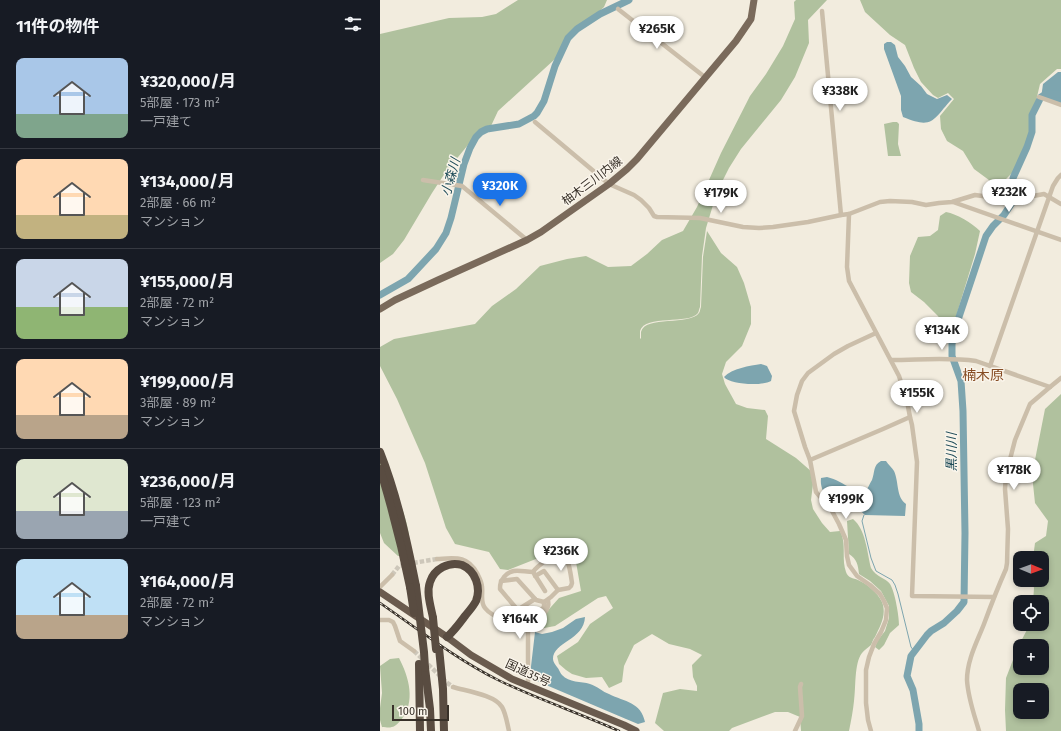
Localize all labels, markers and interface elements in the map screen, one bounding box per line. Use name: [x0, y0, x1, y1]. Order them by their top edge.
icon: filters: [342, 13, 364, 35]
text: 11件の物件: [16, 16, 99, 37]
pin: ¥265K: [629, 16, 685, 50]
text: ¥265K: [639, 21, 675, 36]
text: ¥320,000/月: [140, 71, 236, 92]
icon: home: [48, 74, 96, 122]
pin: ¥338K: [812, 78, 868, 112]
text: ¥338K: [822, 83, 858, 98]
text: 5部屋 · 173 m²: [140, 95, 220, 110]
text: 一戸建て: [140, 114, 192, 129]
water label: 小森川: [438, 154, 464, 198]
street label: 柚木三川内線: [559, 154, 625, 208]
text: ¥134,000/月: [140, 171, 235, 192]
pin: ¥320K: [472, 173, 528, 207]
icon: home: [48, 175, 96, 223]
text: ¥320K: [482, 178, 518, 193]
pin: ¥232K: [981, 179, 1037, 213]
pin: ¥179K: [693, 180, 749, 214]
text: ¥232K: [991, 184, 1027, 199]
text: ¥179K: [704, 185, 738, 200]
text: 2部屋 · 66 m²: [140, 195, 216, 210]
text: マンション: [140, 214, 205, 229]
text: ¥155,000/月: [140, 271, 235, 292]
icon: home: [48, 275, 96, 323]
text: 2部屋 · 72 m²: [140, 295, 214, 310]
text: マンション: [140, 314, 205, 329]
pin: ¥134K: [914, 317, 970, 351]
text: ¥134K: [924, 322, 960, 337]
district label: 楠木原: [962, 367, 1004, 384]
text: ¥199,000/月: [140, 371, 236, 392]
icon: home: [48, 375, 96, 423]
pin: ¥155K: [889, 380, 945, 414]
text: ¥155K: [899, 385, 935, 400]
text: 3部屋 · 89 m²: [140, 395, 216, 410]
text: マンション: [140, 414, 205, 429]
water label: 黒川川: [944, 431, 959, 472]
pin: ¥178K: [986, 457, 1042, 491]
text: ¥178K: [997, 462, 1031, 477]
text: ¥236,000/月: [140, 471, 236, 492]
icon: home: [48, 475, 96, 523]
pin: ¥199K: [818, 486, 874, 520]
text: ¥199K: [828, 491, 864, 506]
text: 5部屋 · 123 m²: [140, 495, 221, 510]
text: 一戸建て: [140, 514, 192, 529]
pin: ¥236K: [533, 538, 589, 572]
text: ¥236K: [543, 543, 579, 558]
north arrow: [1013, 551, 1049, 587]
map controls: [1013, 551, 1049, 719]
text: ¥164,000/月: [140, 571, 236, 592]
icon: home: [48, 575, 96, 623]
text: 2部屋 · 72 m²: [140, 595, 214, 610]
button: locate: [1013, 595, 1049, 631]
pin: ¥164K: [492, 606, 548, 640]
text: ¥164K: [502, 611, 538, 626]
text: マンション: [140, 614, 205, 629]
button: +: [1013, 639, 1049, 675]
street label: 国道35号: [503, 657, 553, 689]
button: −: [1013, 683, 1049, 719]
scale bar: [392, 703, 449, 722]
text: 100 m: [398, 705, 427, 718]

